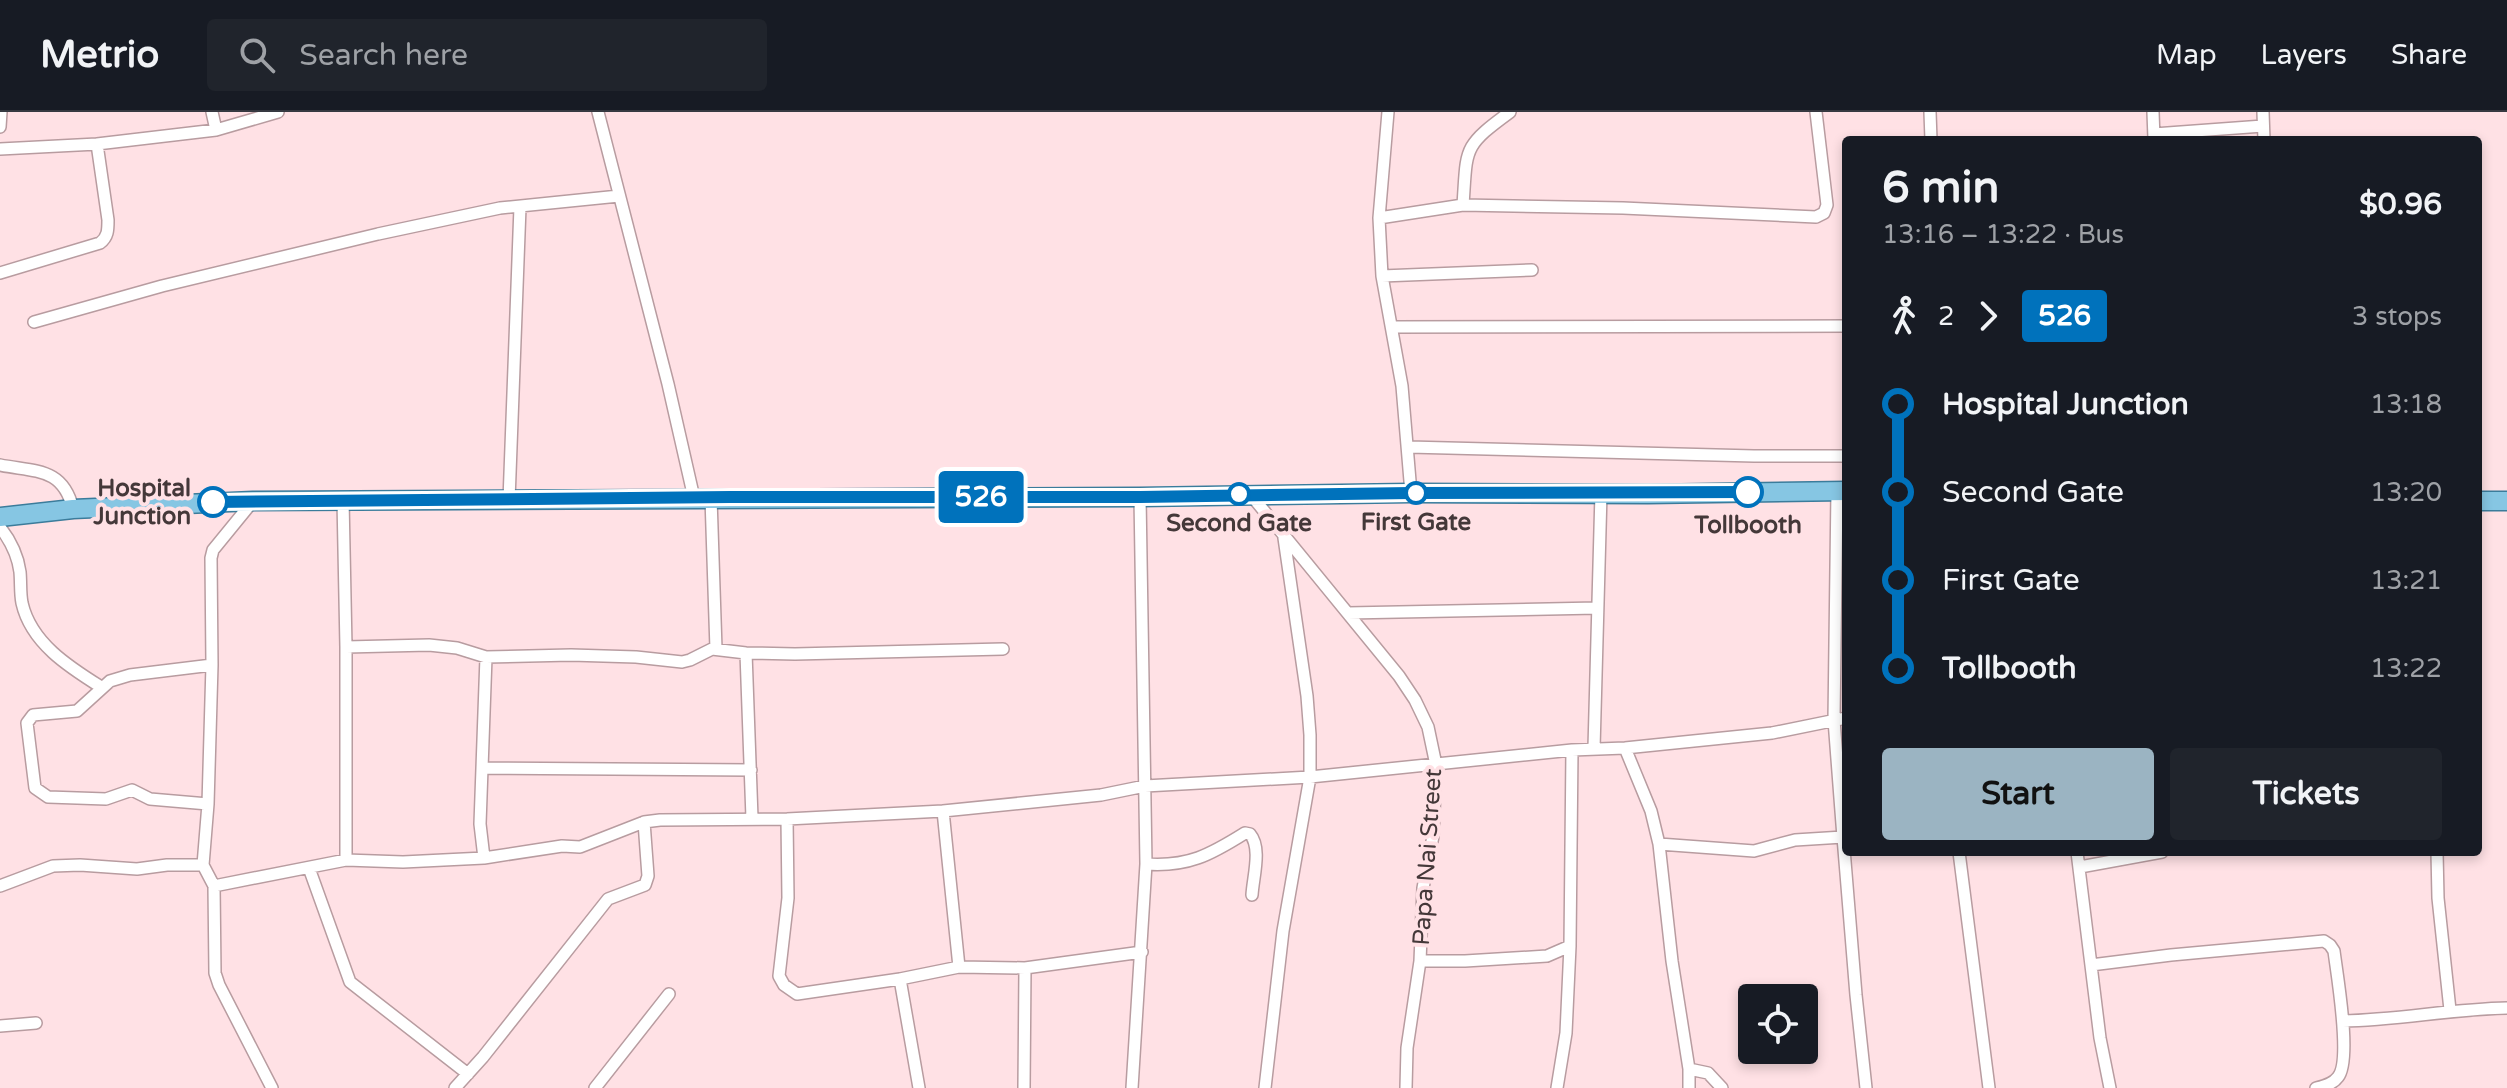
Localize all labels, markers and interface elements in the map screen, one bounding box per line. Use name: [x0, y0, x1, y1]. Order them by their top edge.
search box: [207, 19, 767, 91]
text: Metrio: [40, 32, 159, 78]
icon: search: [235, 33, 279, 77]
text: Search here: [299, 37, 468, 74]
text: Map: [2156, 38, 2217, 72]
text: Layers: [2261, 38, 2347, 72]
text: Share: [2391, 38, 2467, 72]
text: 6 min: [1882, 162, 1999, 215]
text: $0.96: [2359, 186, 2442, 223]
text: 13:16 – 13:22 · Bus: [1882, 219, 2124, 250]
icon: walk: [1882, 294, 1926, 338]
icon: forward: [1966, 294, 2010, 338]
text: 526: [2038, 299, 2091, 333]
text: 2: [1938, 301, 1954, 332]
text: 3 stops: [2352, 301, 2442, 332]
text: Hospital Junction: [1942, 386, 2189, 423]
text: 13:18: [2370, 389, 2442, 420]
line badge: 526: [935, 471, 1027, 523]
place label: Hospital Junction: [92, 474, 191, 531]
text: Second Gate: [1942, 474, 2124, 511]
marker: Tollbooth: [1733, 477, 1763, 507]
text: 13:20: [2370, 477, 2442, 508]
text: 526: [955, 480, 1007, 514]
marker: First Gate: [1405, 482, 1427, 504]
marker: Second Gate: [1228, 483, 1250, 505]
marker: Hospital Junction: [198, 487, 228, 517]
place label: First Gate: [1361, 508, 1472, 537]
place label: Second Gate: [1166, 509, 1312, 538]
place label: Tollbooth: [1693, 511, 1802, 540]
text: First Gate: [1942, 562, 2080, 599]
text: 13:21: [2370, 565, 2442, 596]
text: Tollbooth: [1942, 650, 2077, 687]
text: 13:22: [2370, 653, 2442, 684]
button: Start: [1882, 748, 2154, 840]
button: Tickets: [2170, 748, 2442, 840]
street label: Papa Nai Street: [1407, 768, 1448, 947]
map controls: [1738, 984, 1818, 1064]
button: locate: [1738, 984, 1818, 1064]

